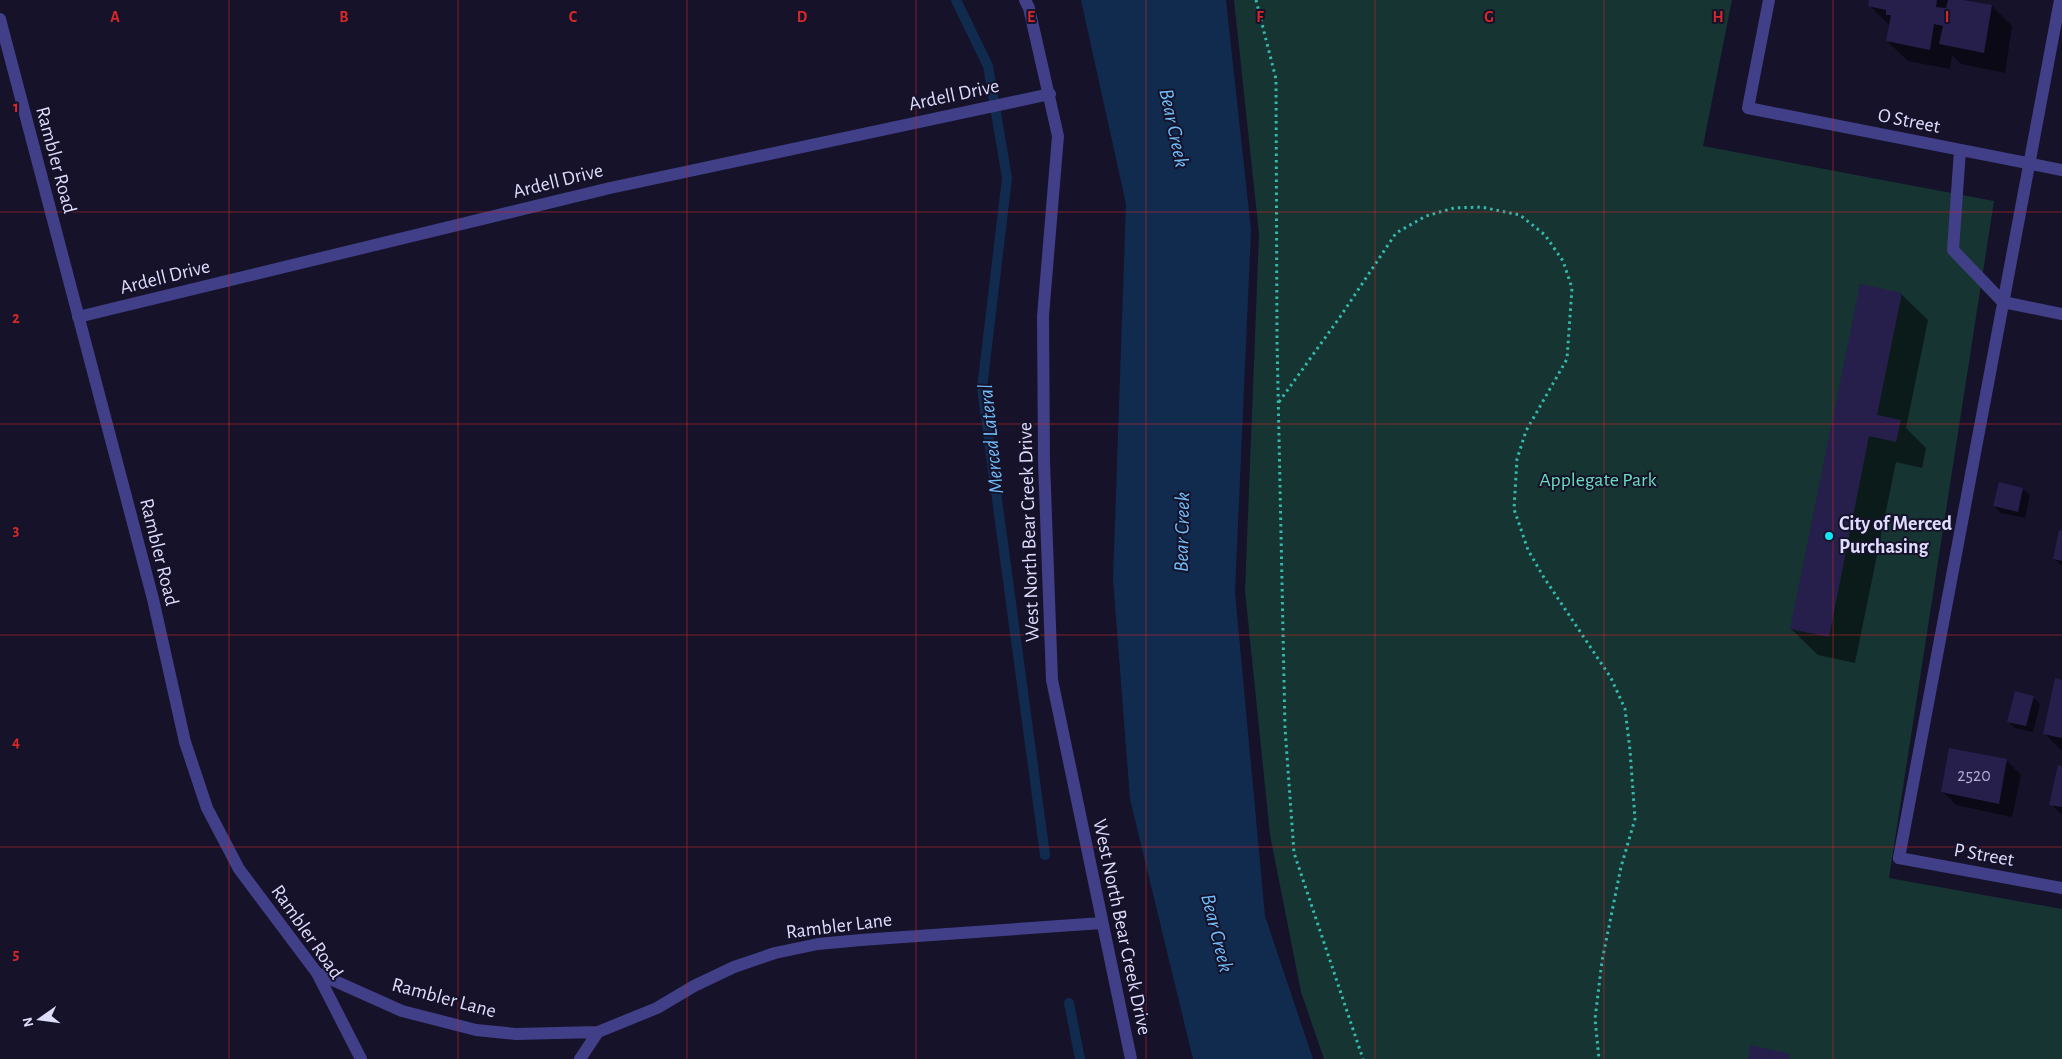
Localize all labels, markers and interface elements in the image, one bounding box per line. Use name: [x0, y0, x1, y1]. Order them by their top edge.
text: A: [110, 9, 120, 25]
text: B: [339, 9, 349, 25]
text: C: [569, 9, 578, 25]
text: D: [797, 9, 808, 25]
text: E: [1027, 9, 1035, 25]
text: F: [1256, 9, 1264, 25]
text: G: [1484, 9, 1494, 25]
text: H: [1712, 9, 1724, 25]
text: I: [1945, 9, 1949, 25]
street label: Ardell Drive: [907, 76, 1001, 114]
water label: Bear Creek: [1155, 87, 1193, 170]
text: 1: [13, 99, 19, 115]
street label: Rambler Road: [32, 104, 80, 216]
street label: O Street: [1876, 105, 1942, 137]
street label: Ardell Drive: [511, 160, 605, 202]
street label: Ardell Drive: [118, 256, 212, 298]
text: 2: [12, 310, 20, 326]
water label: Merced Lateral: [975, 383, 1007, 495]
street label: West North Bear Creek Drive: [1015, 422, 1043, 642]
park label: Applegate Park: [1539, 470, 1657, 490]
water label: Bear Creek: [1171, 492, 1193, 572]
street label: Rambler Road: [136, 496, 182, 608]
place label: City of Merced Purchasing: [1839, 514, 1953, 557]
text: 3: [13, 522, 20, 538]
marker: City of Merced Purchasing: [1823, 530, 1835, 542]
text: 4: [12, 734, 20, 750]
house number: 2520: [1957, 767, 1991, 785]
street label: West North Bear Creek Drive: [1089, 817, 1155, 1037]
street label: P Street: [1952, 840, 2016, 870]
street label: Rambler Road: [267, 881, 347, 983]
water label: Bear Creek: [1197, 892, 1237, 975]
street label: Rambler Lane: [785, 910, 893, 942]
text: 5: [13, 946, 20, 962]
street label: Rambler Lane: [390, 975, 498, 1021]
north arrow: [15, 994, 65, 1044]
text: N: [20, 1015, 36, 1028]

